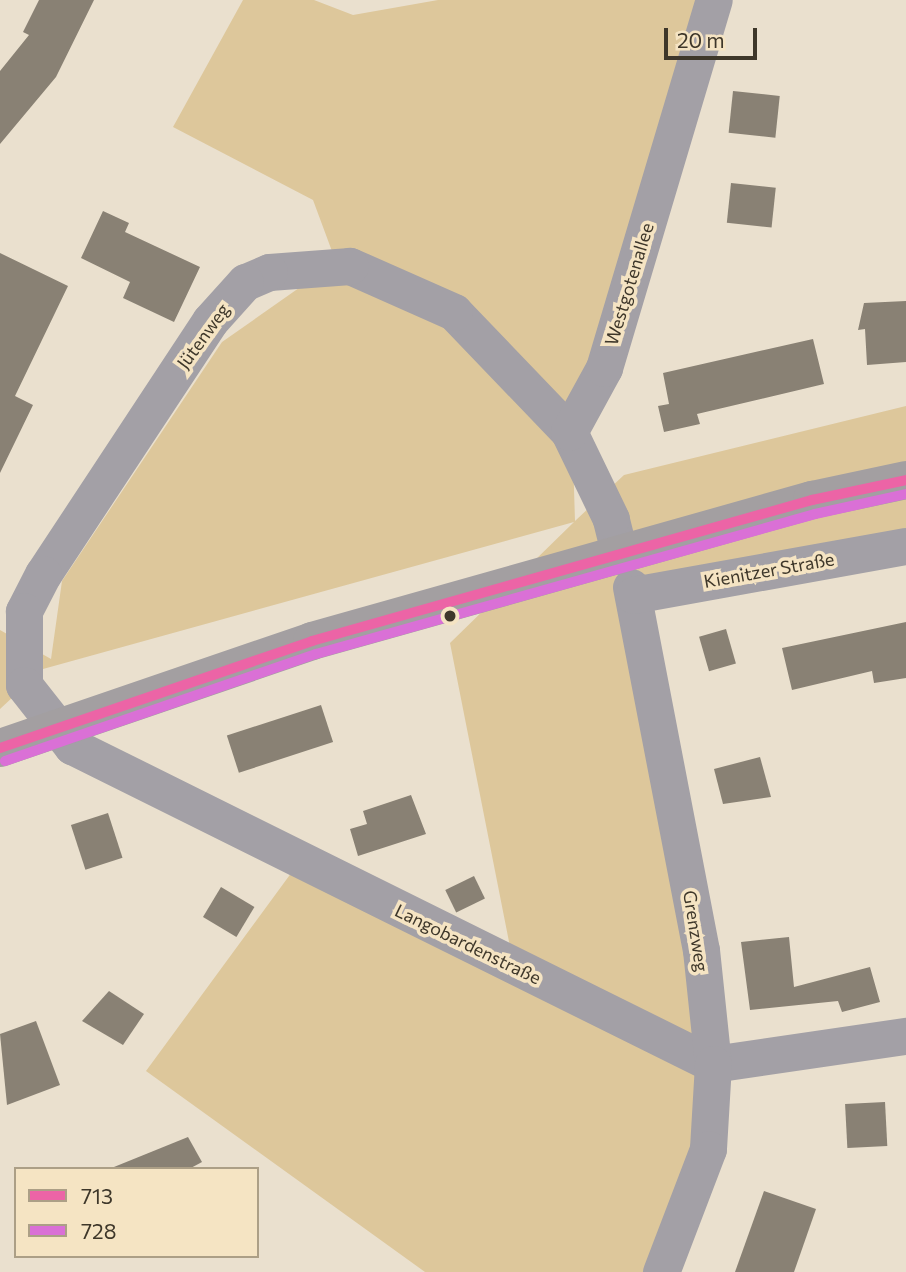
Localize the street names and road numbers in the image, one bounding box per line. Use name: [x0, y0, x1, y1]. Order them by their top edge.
street label: Westgotenallee: [600, 220, 658, 348]
street label: Jütenweg: [172, 299, 234, 373]
street label: Kienitzer Straße: [702, 548, 836, 592]
street label: Grenzweg: [679, 889, 713, 973]
street label: Langobardenstraße: [391, 899, 545, 989]

